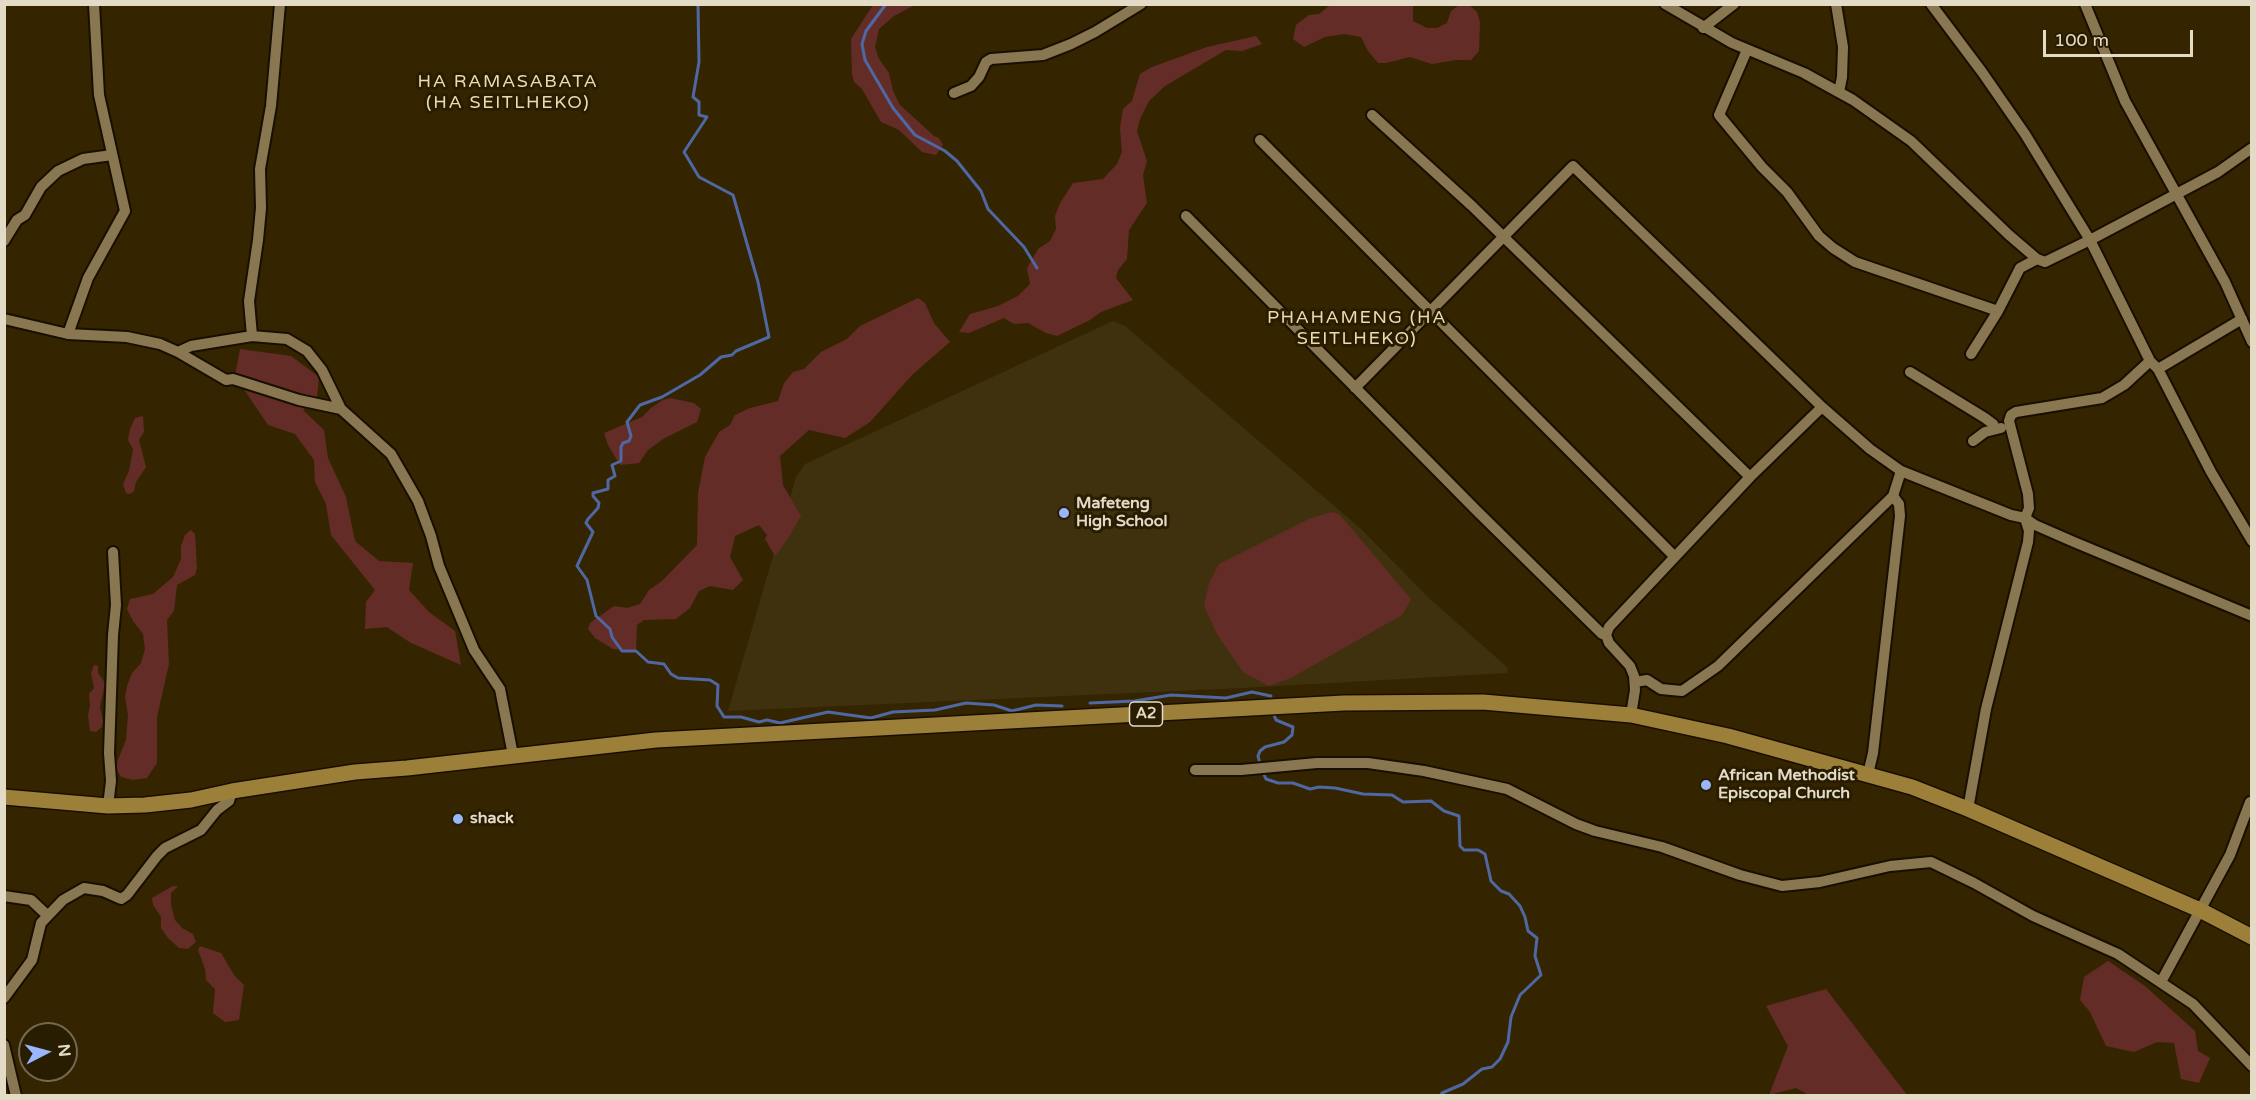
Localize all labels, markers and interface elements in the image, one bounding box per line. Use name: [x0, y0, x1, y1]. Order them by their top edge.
scale bar: [2046, 18, 2196, 56]
text: 100 m: [2054, 29, 2109, 51]
district label: HA RAMASABATA (HA SEITLHEKO): [418, 71, 598, 113]
district label: PHAHAMENG (HA SEITLHEKO): [1267, 307, 1447, 350]
place label: Mafeteng High School: [1076, 494, 1167, 532]
marker: Mafeteng High School: [1057, 506, 1071, 520]
road number: A2: [1130, 702, 1162, 726]
place label: African Methodist Episcopal Church: [1718, 766, 1855, 804]
marker: African Methodist Episcopal Church: [1699, 778, 1713, 792]
place label: shack: [470, 809, 514, 829]
marker: shack: [451, 812, 465, 826]
north arrow: [18, 1022, 78, 1082]
text: N: [53, 1043, 75, 1058]

